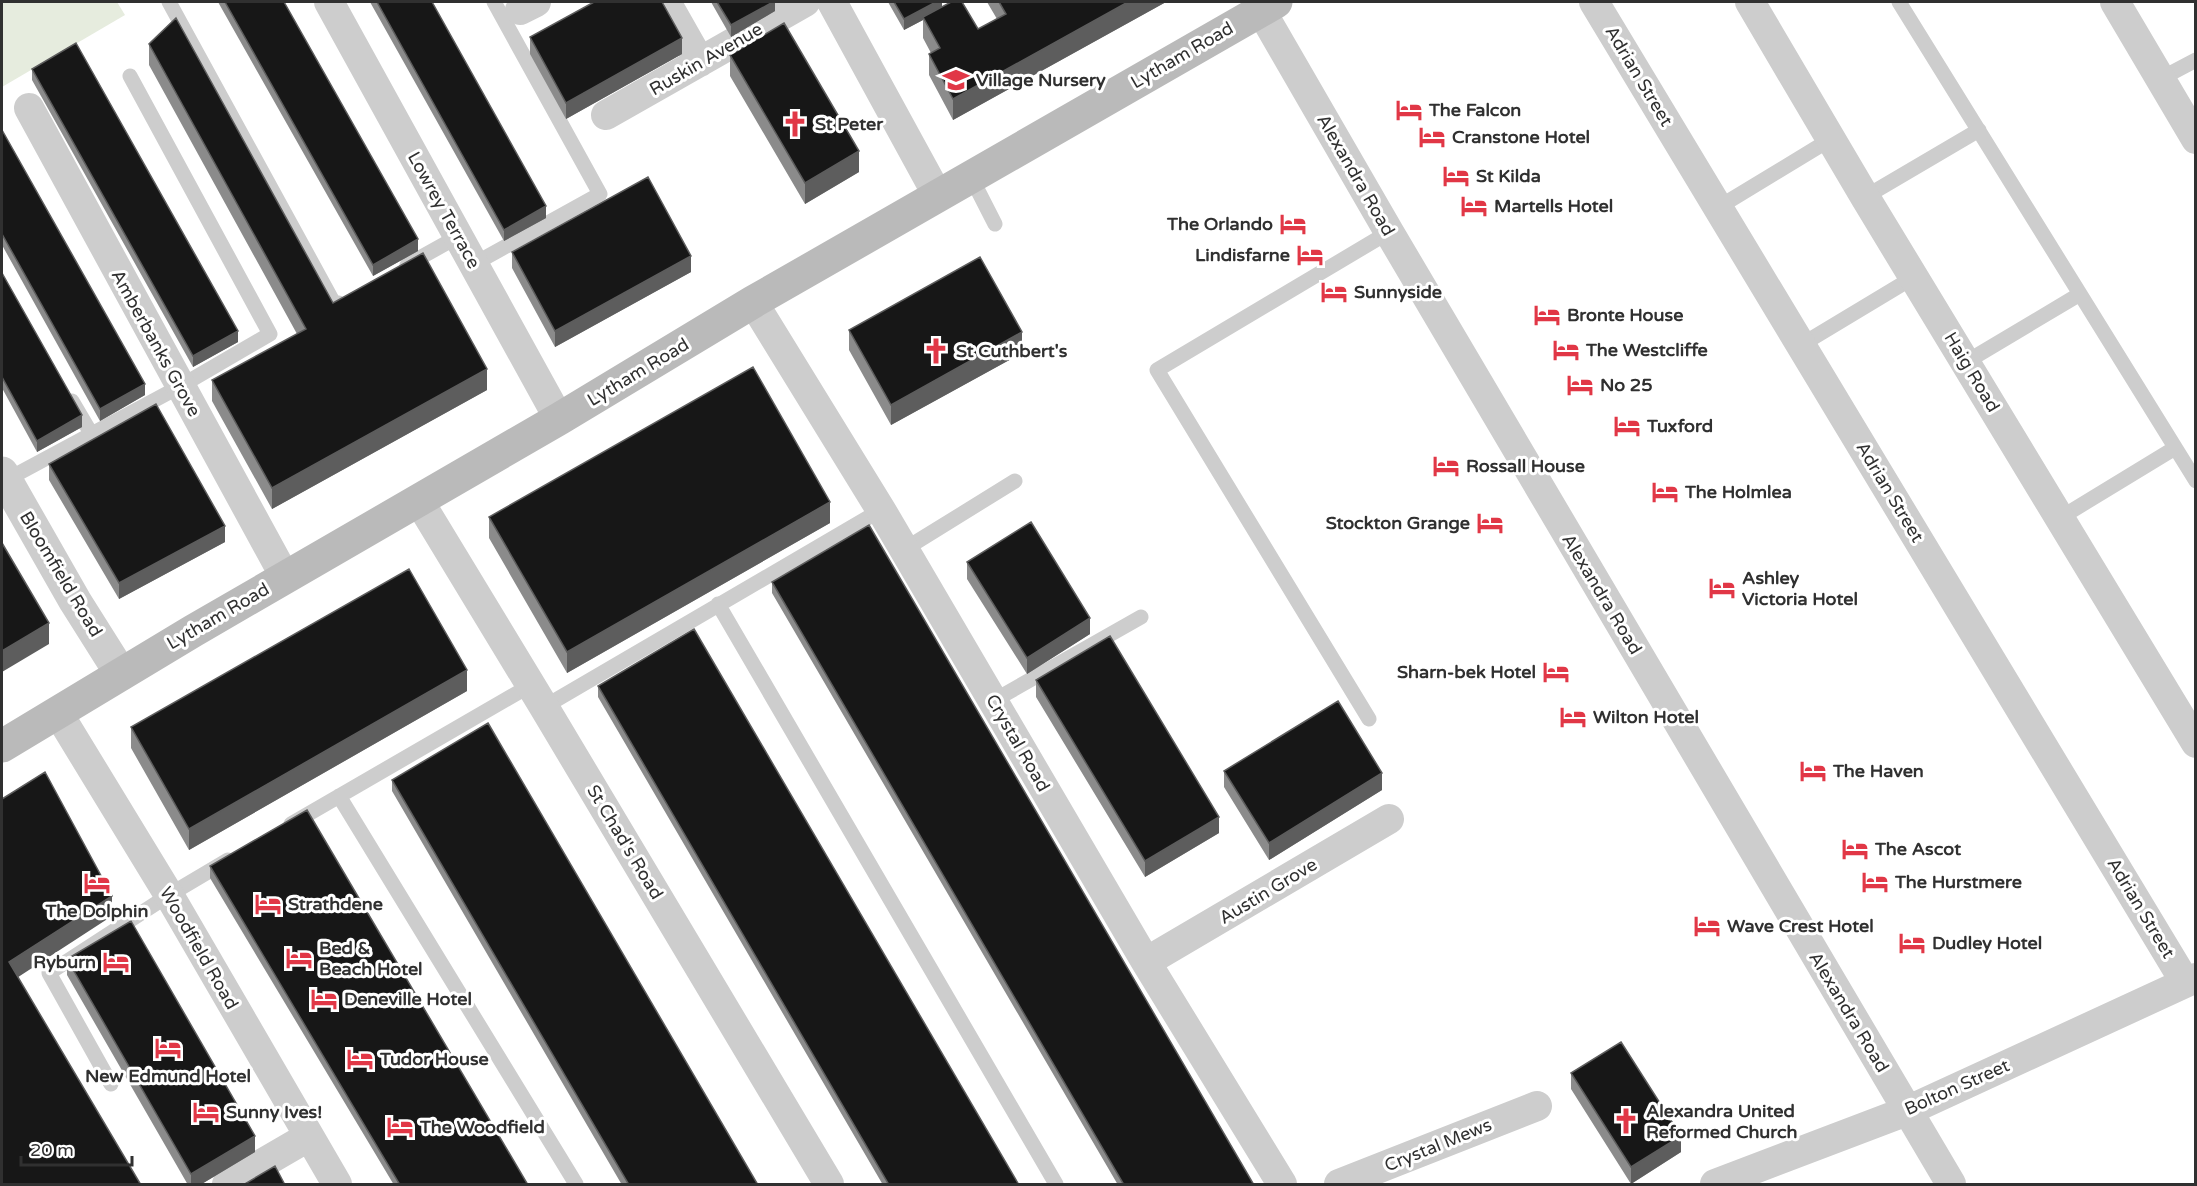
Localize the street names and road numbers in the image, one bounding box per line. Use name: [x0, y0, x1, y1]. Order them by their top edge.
street label: Lytham Road: [1127, 17, 1237, 93]
street label: Ruskin Avenue: [646, 18, 766, 100]
street label: Adrian Street: [1600, 22, 1678, 130]
street label: Alexandra Road: [1312, 110, 1400, 240]
street label: Lowrey Terrace: [403, 148, 485, 272]
street label: Amberbanks Grove: [107, 266, 205, 420]
street label: Haig Road: [1940, 328, 2004, 416]
street label: Lytham Road: [583, 333, 693, 411]
street label: Adrian Street: [1851, 438, 1929, 546]
street label: Bloomfield Road: [15, 507, 107, 641]
street label: Alexandra Road: [1557, 530, 1647, 658]
street label: Lytham Road: [163, 578, 273, 654]
street label: Crystal Road: [981, 690, 1055, 796]
street label: St Chad's Road: [582, 781, 668, 903]
street label: Austin Grove: [1215, 853, 1321, 929]
street label: Adrian Street: [2102, 854, 2180, 962]
street label: Woodfield Road: [155, 883, 243, 1013]
street label: Alexandra Road: [1804, 948, 1894, 1076]
street label: Bolton Street: [1901, 1054, 2013, 1120]
street label: Crystal Mews: [1381, 1113, 1495, 1177]

